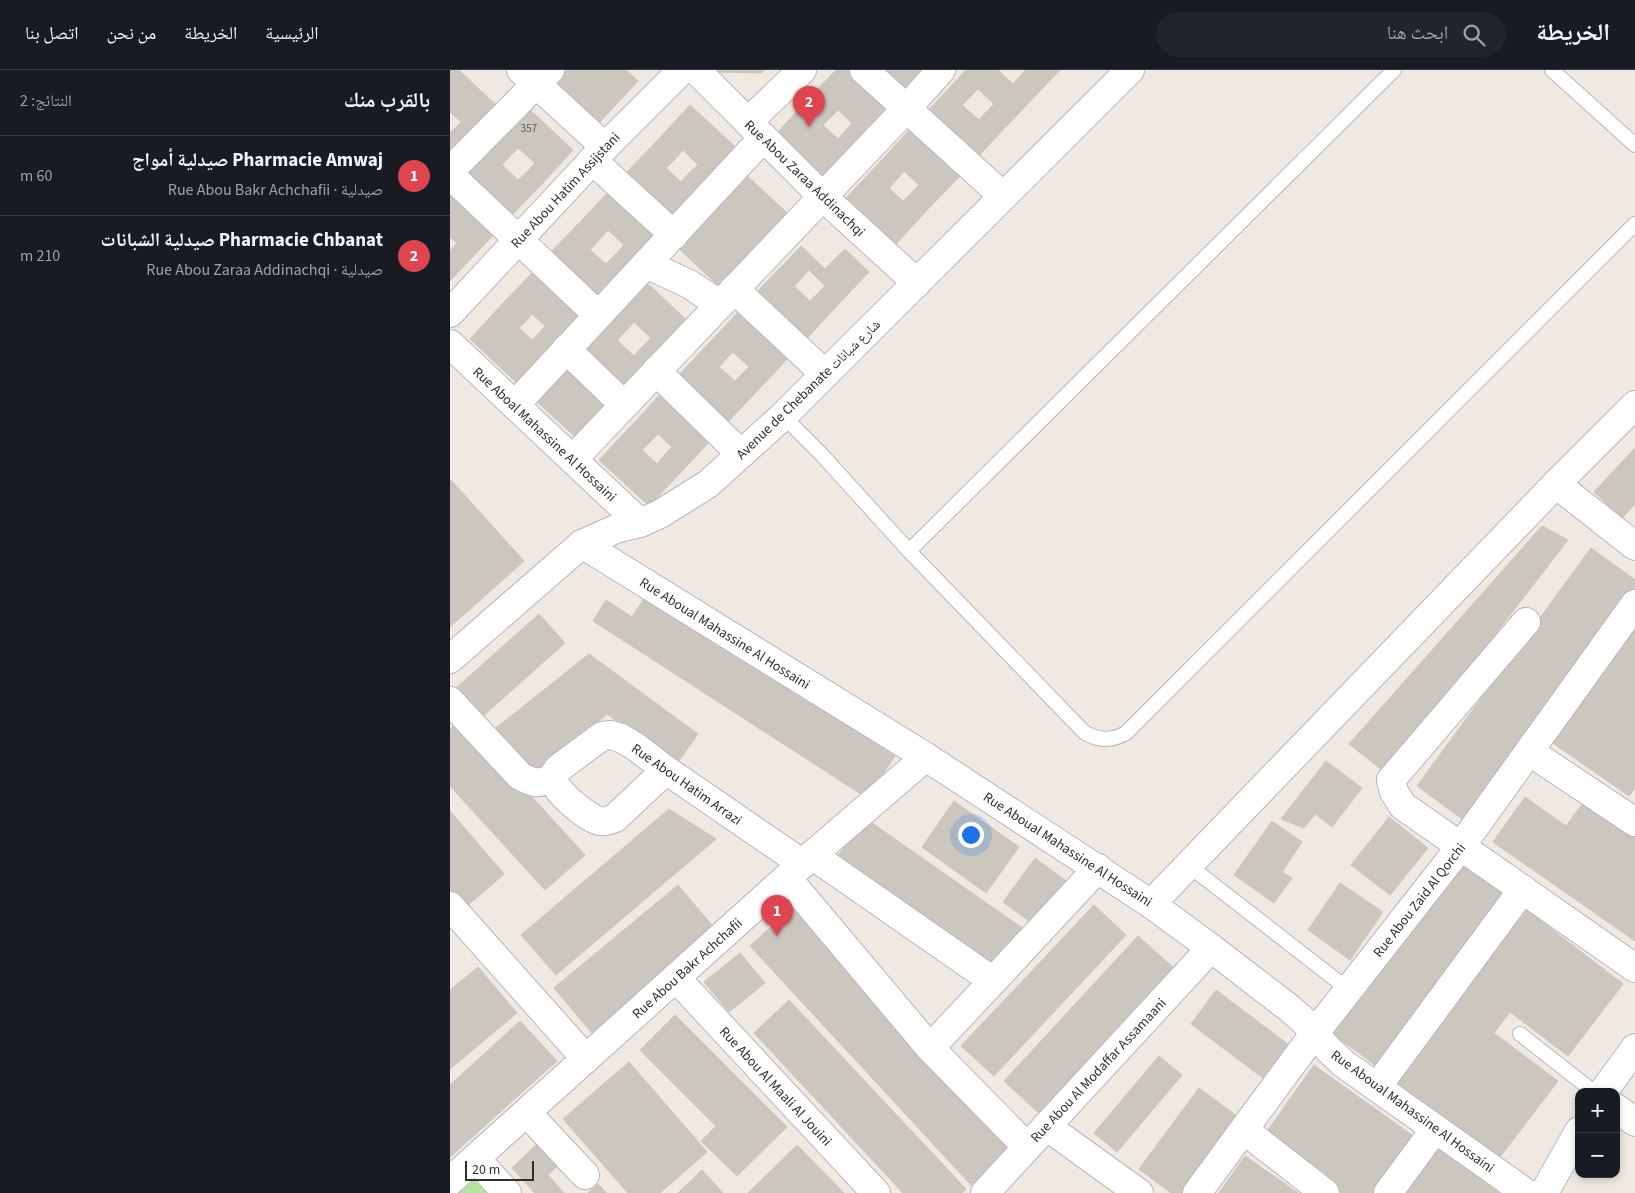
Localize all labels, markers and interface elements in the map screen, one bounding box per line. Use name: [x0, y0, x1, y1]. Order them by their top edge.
search box: [1156, 12, 1506, 57]
text: الخريطة: [1536, 15, 1610, 50]
text: ابحث هنا: [1387, 20, 1448, 47]
text: اتصل بنا: [25, 21, 78, 46]
text: من نحن: [106, 21, 156, 46]
text: الخريطة: [184, 21, 237, 46]
text: الرئيسية: [265, 21, 319, 46]
icon: search: [1460, 21, 1488, 49]
text: بالقرب منك: [344, 85, 430, 115]
pin: 2: [793, 86, 825, 127]
text: النتائج: 2: [20, 90, 72, 112]
street label: Rue Abou Zaraa Addinachqi: [739, 116, 869, 242]
house number: 357: [521, 121, 537, 136]
street label: Rue Abou Hatim Assijstani: [507, 128, 625, 253]
text: Pharmacie Amwaj صيدلية أمواج: [132, 147, 383, 174]
text: 60 m: [20, 165, 52, 187]
text: 1: [410, 165, 418, 187]
text: صيدلية · Rue Abou Bakr Achchafii: [168, 179, 383, 201]
text: Pharmacie Chbanat صيدلية الشبانات: [100, 227, 383, 254]
text: 210 m: [20, 245, 60, 267]
text: 2: [410, 245, 418, 267]
text: صيدلية · Rue Abou Zaraa Addinachqi: [146, 259, 383, 281]
street label: Avenue de Chebanate شارع شبانات: [732, 315, 885, 464]
street label: Rue Aboal Mahassine Al Hossaini: [468, 363, 621, 507]
street label: Rue Aboual Mahassine Al Hossaini: [635, 573, 814, 695]
street label: Rue Abou Hatim Arrazi: [627, 739, 746, 830]
street label: Rue Aboual Mahassine Al Hossaini: [979, 788, 1156, 912]
your location: [958, 822, 984, 848]
street label: Rue Abou Zaid Al Qorchi: [1369, 839, 1471, 962]
pin: 1: [761, 895, 793, 936]
street label: Rue Abou Bakr Achchafii: [628, 914, 747, 1024]
street label: Rue Abou Al Modaffar Assamaani: [1026, 994, 1171, 1147]
street label: Rue Abou Al Maali Al Jouini: [714, 1022, 836, 1151]
street label: Rue Aboual Mahassine Al Hossaini: [1327, 1046, 1498, 1178]
map controls: [1575, 1088, 1620, 1178]
button: +: [1575, 1088, 1620, 1133]
button: −: [1575, 1133, 1620, 1178]
scale bar: [465, 1158, 534, 1181]
text: 20 m: [472, 1160, 500, 1180]

